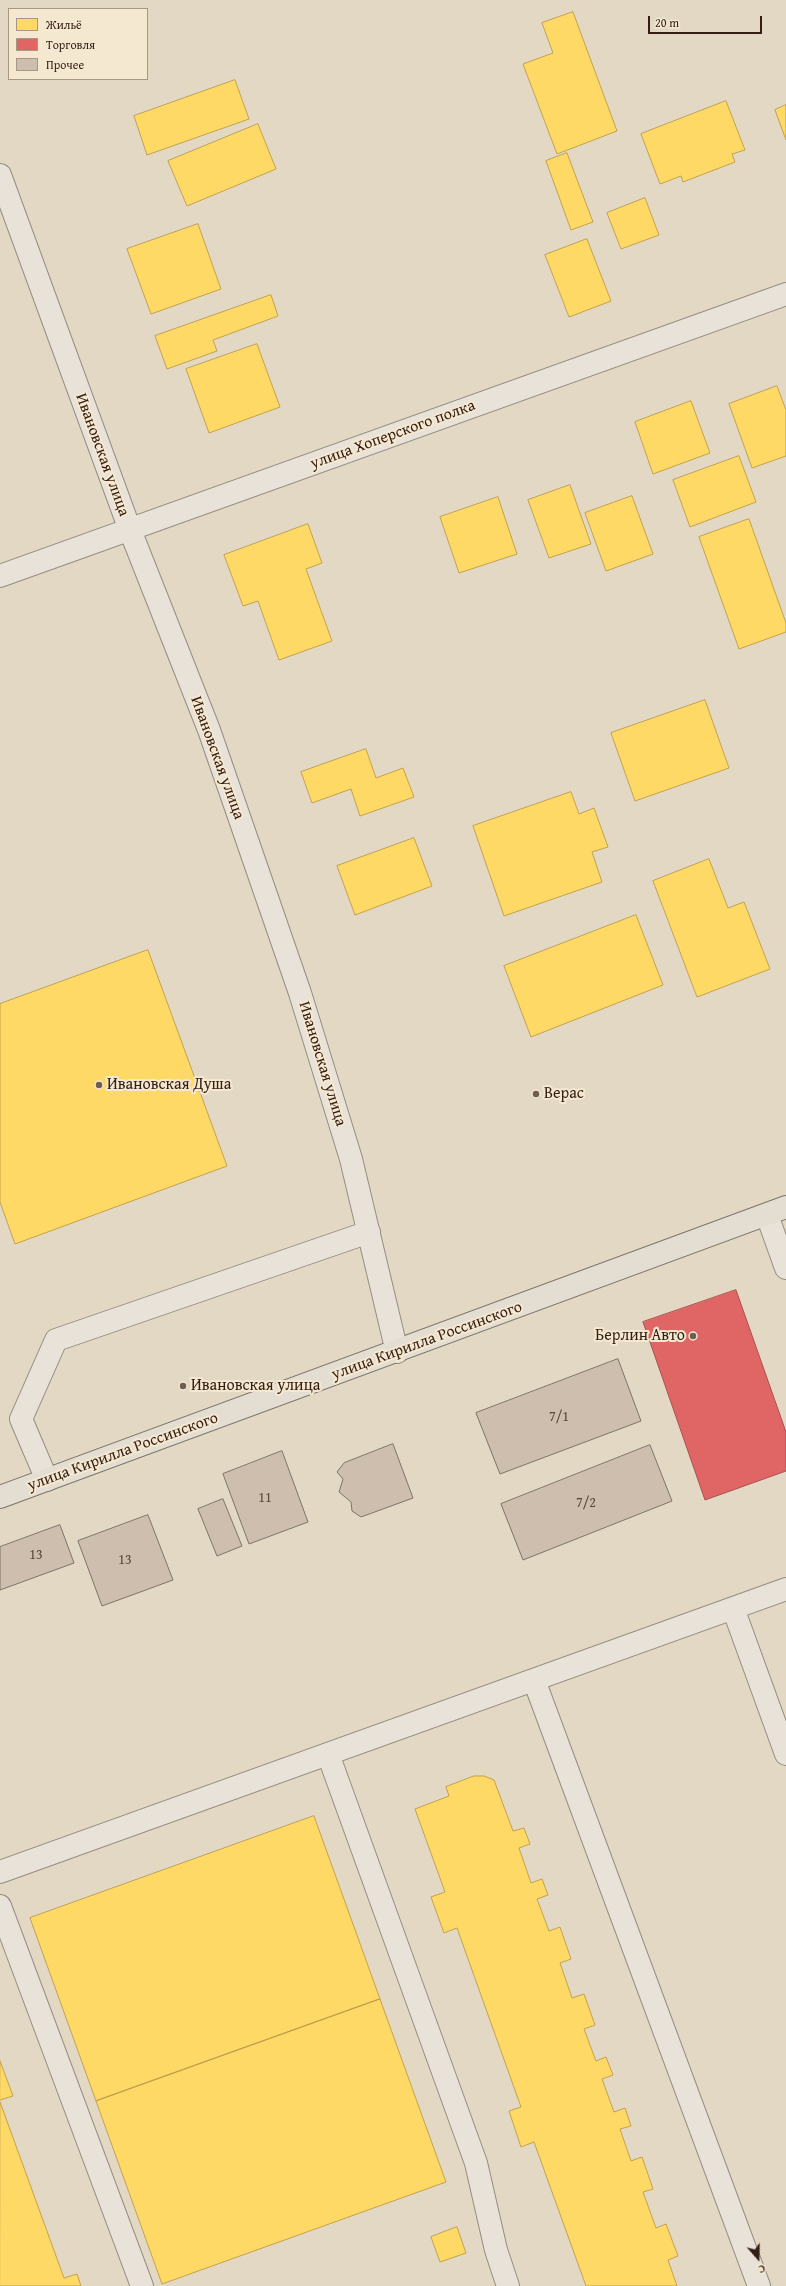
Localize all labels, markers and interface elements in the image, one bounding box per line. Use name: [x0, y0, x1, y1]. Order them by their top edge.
legend: [8, 8, 148, 80]
scale bar: [650, 8, 764, 34]
text: 20 m: [655, 14, 679, 31]
text: Жильё: [46, 16, 82, 33]
text: Торговля: [46, 36, 95, 53]
text: Прочее: [46, 56, 84, 73]
street label: Ивановская улица: [71, 391, 133, 519]
street label: улица Хоперского полка: [308, 396, 478, 474]
street label: Ивановская улица: [186, 694, 248, 822]
street label: Ивановская улица: [294, 999, 350, 1129]
place label: Ивановская Душа: [107, 1075, 231, 1095]
marker: Ивановская Душа: [94, 1080, 104, 1090]
place label: Верас: [544, 1084, 584, 1104]
marker: Верас: [531, 1089, 541, 1099]
street label: улица Кирилла Россинского: [329, 1298, 525, 1384]
place label: Берлин Авто: [595, 1326, 685, 1346]
marker: Берлин Авто: [688, 1331, 698, 1341]
place label: Ивановская улица: [191, 1376, 320, 1396]
marker: Ивановская улица: [178, 1381, 188, 1391]
street label: улица Кирилла Россинского: [25, 1409, 221, 1495]
house number: 7/1: [549, 1409, 569, 1425]
house number: 11: [258, 1490, 272, 1506]
house number: 7/2: [576, 1495, 596, 1511]
house number: 13: [29, 1547, 43, 1563]
house number: 13: [118, 1552, 132, 1568]
north arrow: [738, 2238, 778, 2278]
text: С: [756, 2261, 768, 2278]

